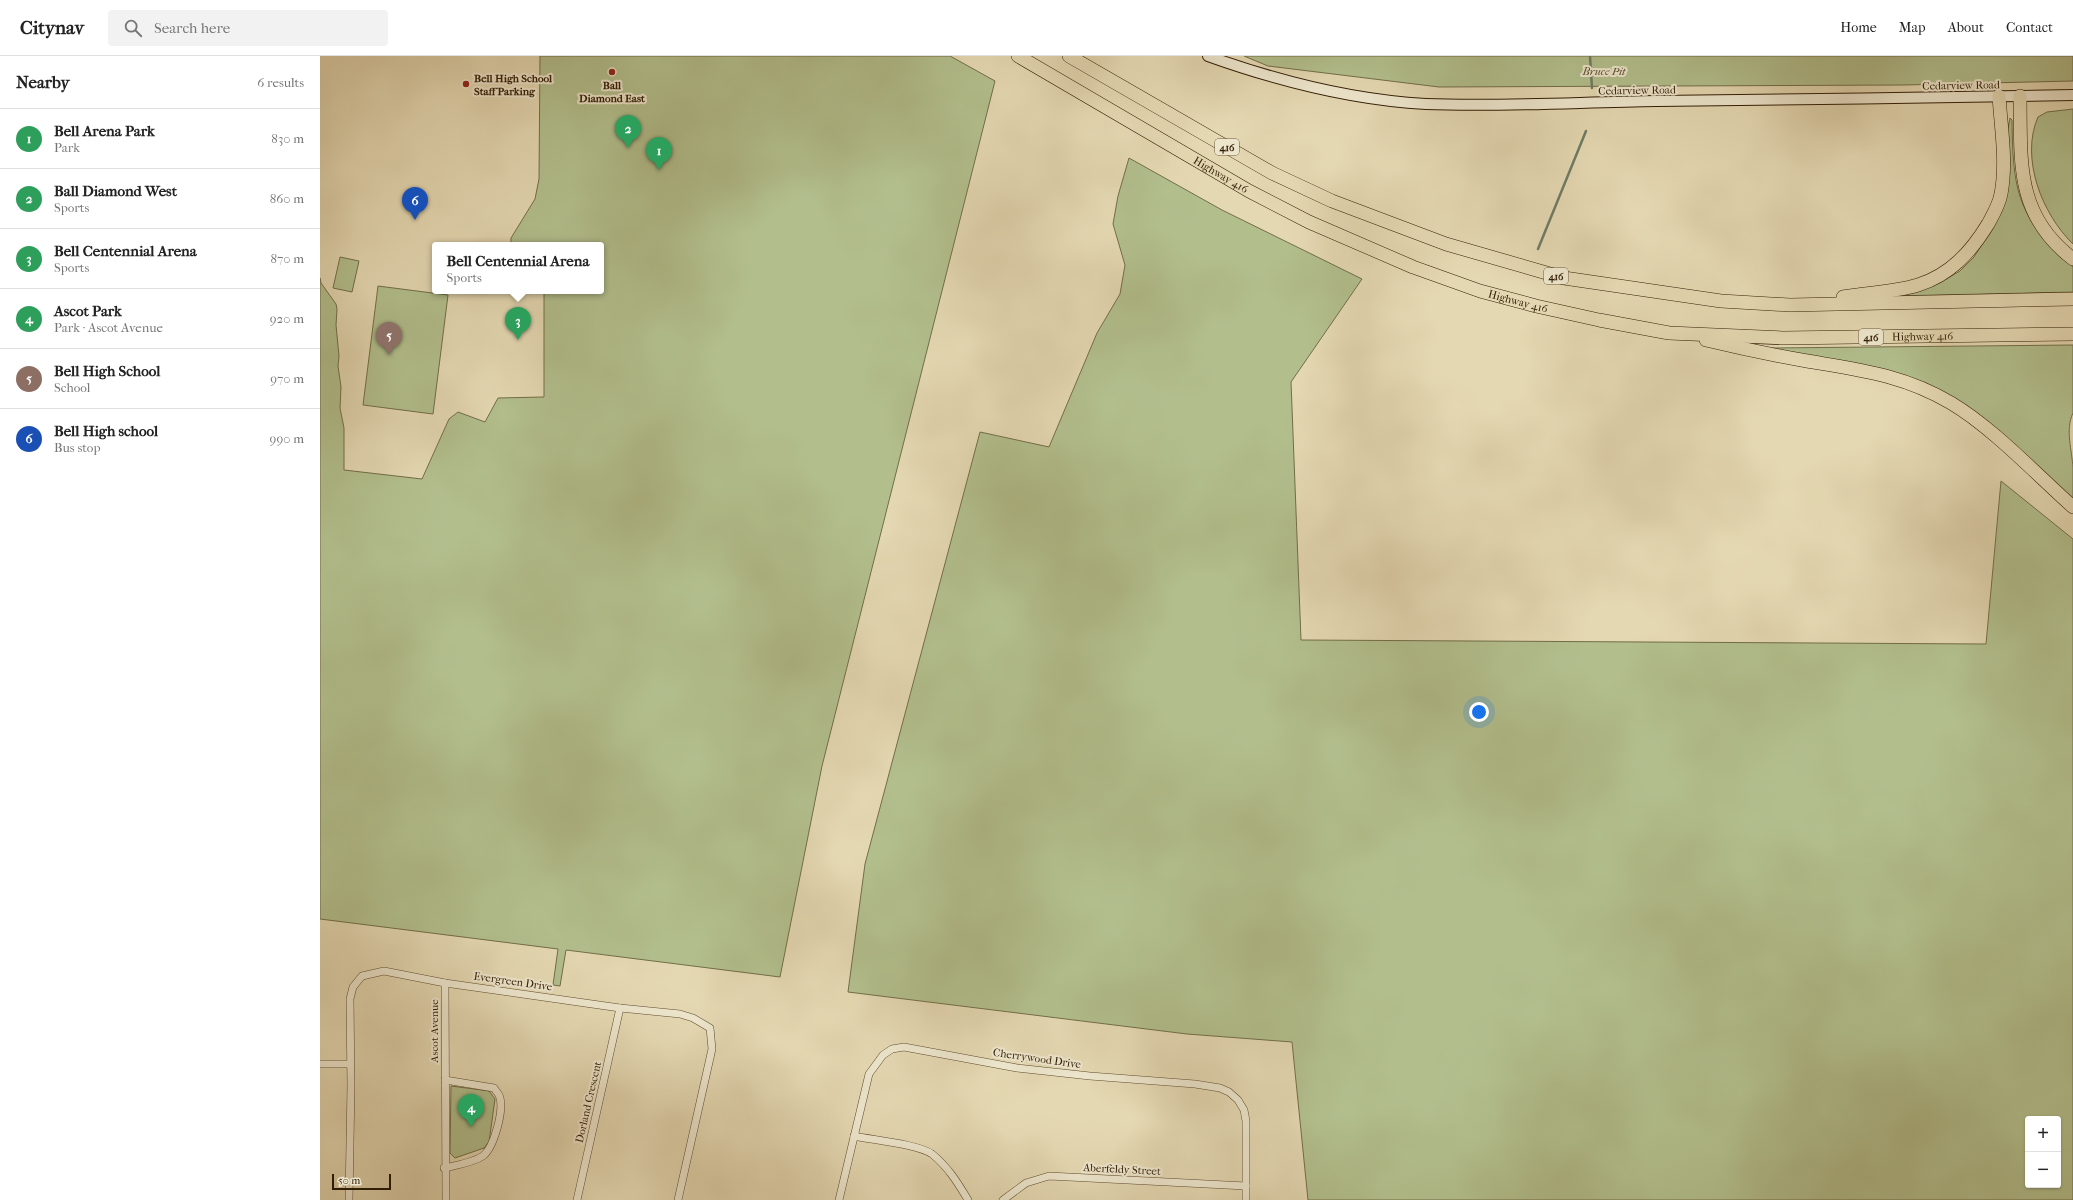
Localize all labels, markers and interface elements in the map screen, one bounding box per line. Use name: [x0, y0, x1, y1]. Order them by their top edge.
search box: [108, 10, 388, 46]
text: Citynav: [20, 17, 84, 39]
icon: search: [122, 17, 144, 39]
text: Search here: [154, 19, 230, 37]
text: Home: [1840, 19, 1877, 36]
text: Map: [1899, 19, 1926, 36]
text: About: [1948, 19, 1984, 36]
text: Contact: [2006, 19, 2053, 36]
park label: Bruce Pit: [1582, 65, 1626, 78]
marker: Ball Diamond East: [607, 67, 617, 77]
text: Nearby: [16, 72, 70, 92]
place label: Bell High School Staff Parking: [474, 72, 553, 98]
text: 6 results: [257, 75, 304, 90]
street label: Cedarview Road: [1922, 78, 2001, 93]
marker: Bell High School Staff Parking: [461, 79, 471, 89]
place label: Ball Diamond East: [578, 79, 646, 105]
street label: Cedarview Road: [1598, 83, 1677, 98]
pin: 2: [615, 115, 641, 148]
text: Bell Arena Park: [54, 122, 155, 140]
text: 1: [27, 131, 31, 146]
text: 830 m: [271, 131, 304, 146]
pin: 1: [646, 137, 672, 170]
road number: 416: [1215, 139, 1239, 155]
text: Park: [54, 140, 80, 155]
street label: Highway 416: [1191, 154, 1250, 196]
text: Ball Diamond West: [54, 182, 177, 200]
pin: 6: [402, 187, 428, 220]
text: 2: [26, 191, 32, 206]
text: 860 m: [270, 191, 304, 206]
text: Sports: [54, 200, 89, 215]
text: Bell Centennial Arena: [54, 242, 197, 260]
popup: [432, 242, 604, 294]
text: 3: [26, 251, 32, 266]
text: 870 m: [270, 251, 304, 266]
text: Bell Centennial Arena: [447, 252, 589, 270]
text: Sports: [54, 260, 89, 275]
road number: 416: [1544, 268, 1568, 284]
text: Sports: [447, 270, 482, 285]
street label: Highway 416: [1487, 287, 1549, 315]
text: Ascot Park: [54, 302, 122, 320]
pin: 3: [505, 307, 531, 340]
text: 4: [25, 311, 33, 326]
text: 920 m: [270, 311, 304, 326]
text: Park · Ascot Avenue: [54, 320, 163, 335]
pin: 5: [376, 322, 402, 355]
road number: 416: [1859, 329, 1883, 345]
street label: Highway 416: [1892, 330, 1953, 343]
text: Bell High School: [54, 362, 160, 380]
text: 5: [26, 371, 32, 386]
text: 970 m: [270, 371, 304, 386]
text: School: [54, 380, 90, 395]
text: Bell High school: [54, 422, 158, 440]
text: 6: [25, 431, 33, 446]
text: 990 m: [270, 431, 304, 446]
text: Bus stop: [54, 440, 100, 455]
your location: [1469, 702, 1489, 722]
street label: Evergreen Drive: [473, 970, 553, 994]
street label: Ascot Avenue: [428, 999, 441, 1064]
street label: Cherrywood Drive: [992, 1046, 1082, 1071]
street label: Dorland Crescent: [573, 1060, 604, 1144]
pin: 4: [458, 1094, 484, 1127]
map controls: [2025, 1116, 2061, 1188]
button: +: [2025, 1116, 2061, 1152]
button: −: [2025, 1152, 2061, 1188]
street label: Aberfeldy Street: [1082, 1161, 1161, 1178]
scale bar: [332, 1172, 391, 1191]
text: 50 m: [338, 1174, 360, 1187]

